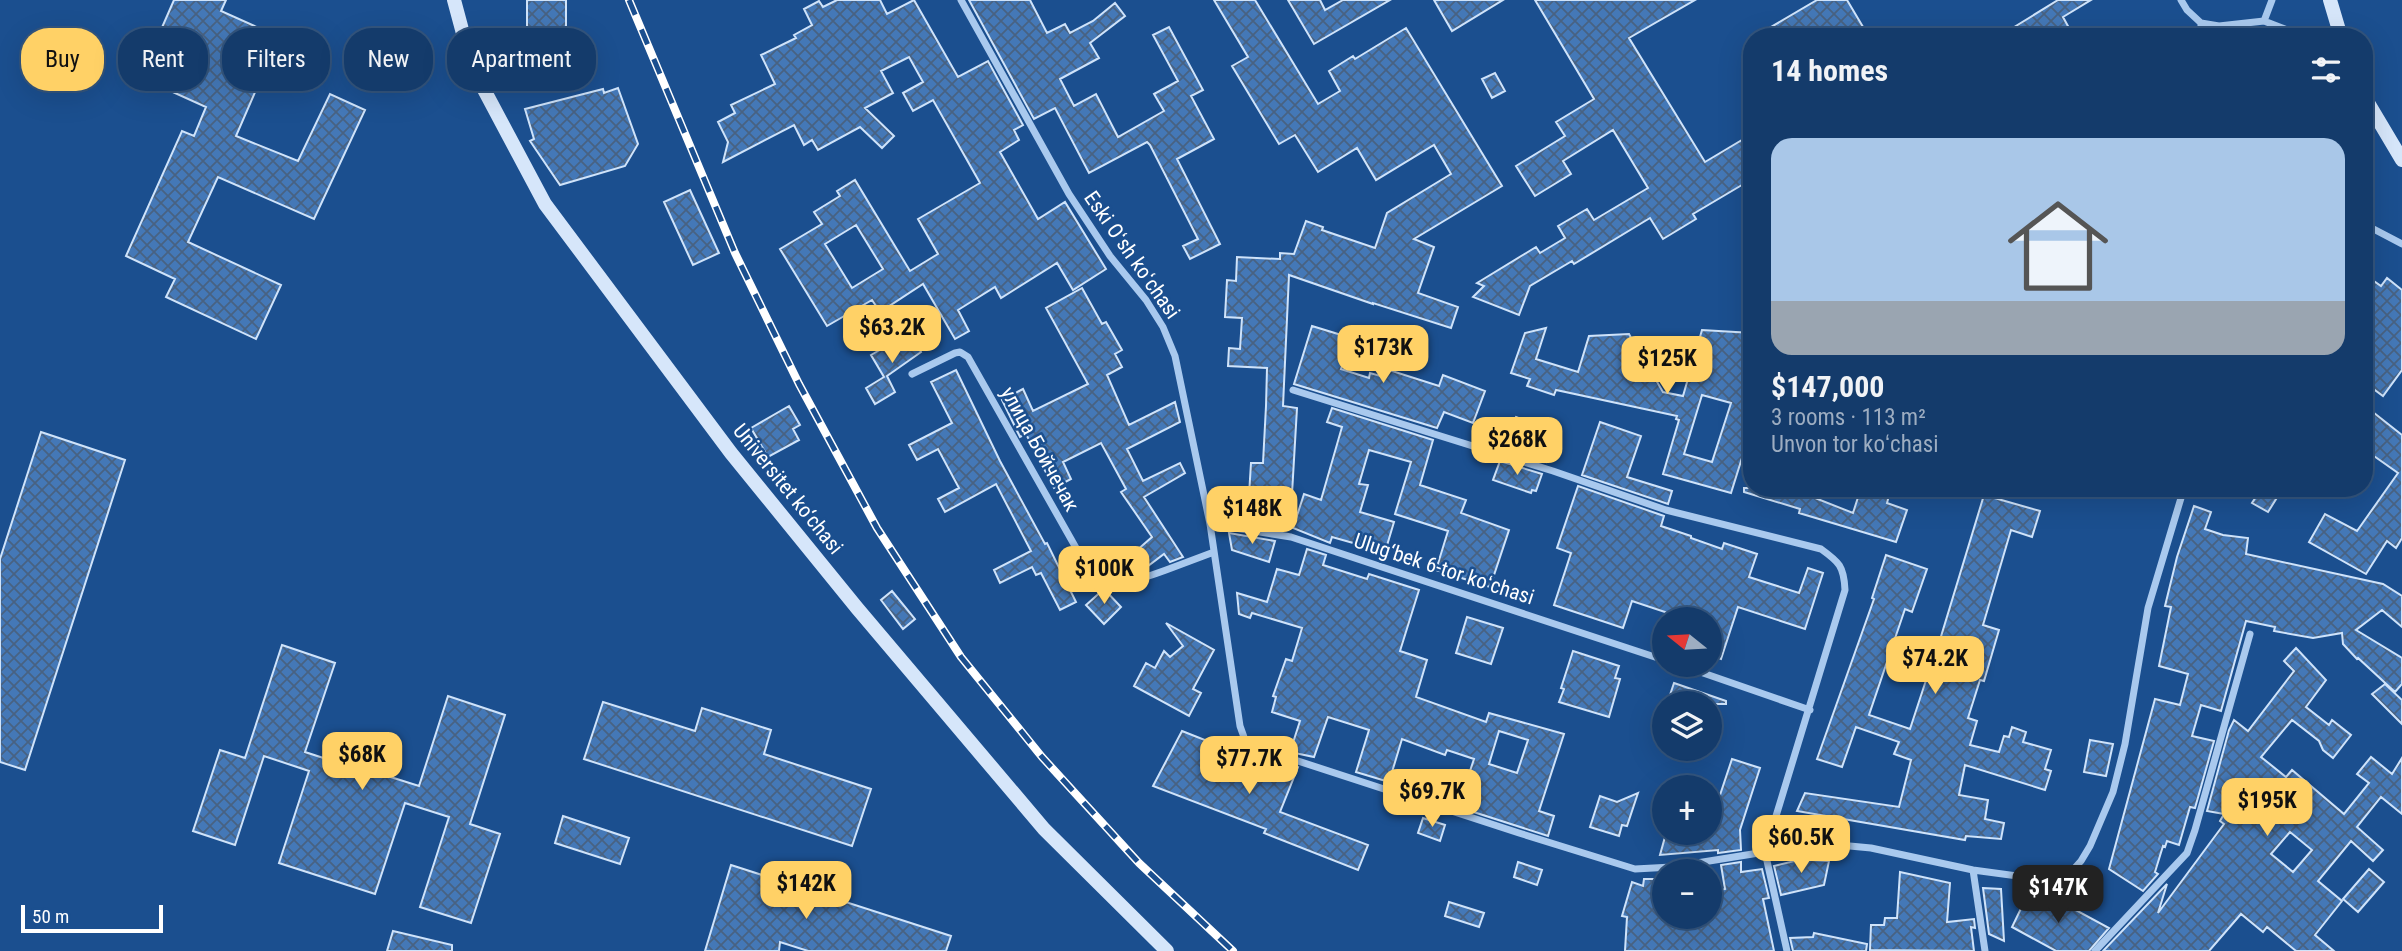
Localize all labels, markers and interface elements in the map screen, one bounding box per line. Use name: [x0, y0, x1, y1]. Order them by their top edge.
chip: Buy: [21, 28, 104, 91]
chip: Rent: [118, 28, 208, 91]
chip: Filters: [222, 28, 330, 91]
chip: New: [344, 28, 433, 91]
chip: Apartment: [447, 28, 596, 91]
icon: filters: [2307, 51, 2345, 89]
text: 14 homes: [1771, 53, 1888, 88]
icon: home: [1995, 183, 2121, 309]
street label: Eski Oʻsh koʻchasi: [1079, 187, 1185, 323]
pin: $63.2K: [835, 306, 949, 365]
text: $63.2K: [859, 314, 925, 341]
pin: $173K: [1334, 326, 1432, 385]
text: $173K: [1353, 334, 1413, 361]
pin: $125K: [1618, 336, 1716, 396]
text: $125K: [1637, 345, 1697, 372]
text: $147,000: [1771, 369, 1884, 404]
street label: улица Бойчечак: [996, 383, 1084, 515]
text: 3 rooms · 113 m²: [1771, 404, 1926, 431]
pin: $268K: [1468, 418, 1566, 477]
street label: Universitet kо‘chasi: [728, 419, 848, 559]
text: $268K: [1487, 426, 1547, 453]
text: Unvon tor koʻchasi: [1771, 431, 1939, 458]
pin: $148K: [1203, 486, 1301, 546]
text: $148K: [1222, 495, 1282, 522]
street label: Ulug‘bek 6-tor koʻchasi: [1351, 529, 1537, 609]
pin: $100K: [1055, 546, 1153, 606]
text: $100K: [1074, 555, 1134, 582]
north arrow: [1652, 607, 1722, 677]
map controls: [1652, 607, 1722, 929]
pin: $74.2K: [1878, 636, 1992, 696]
text: $74.2K: [1902, 645, 1968, 672]
button: layers: [1652, 691, 1722, 761]
pin: $68K: [321, 732, 403, 792]
pin: $77.7K: [1192, 736, 1306, 796]
text: $68K: [338, 741, 386, 768]
text: $77.7K: [1216, 745, 1282, 772]
pin: $69.7K: [1375, 770, 1489, 829]
button: +: [1652, 775, 1722, 845]
text: $69.7K: [1399, 778, 1465, 805]
pin: $195K: [2218, 778, 2316, 838]
text: $195K: [2237, 787, 2297, 814]
pin: $60.5K: [1744, 816, 1858, 875]
text: $60.5K: [1768, 824, 1834, 851]
button: −: [1652, 859, 1722, 929]
pin: $142K: [757, 862, 855, 921]
pin: $147K: [2009, 866, 2107, 925]
text: $142K: [776, 870, 836, 897]
text: $147K: [2028, 874, 2088, 901]
scale bar: [21, 902, 163, 934]
text: 50 m: [32, 905, 69, 928]

